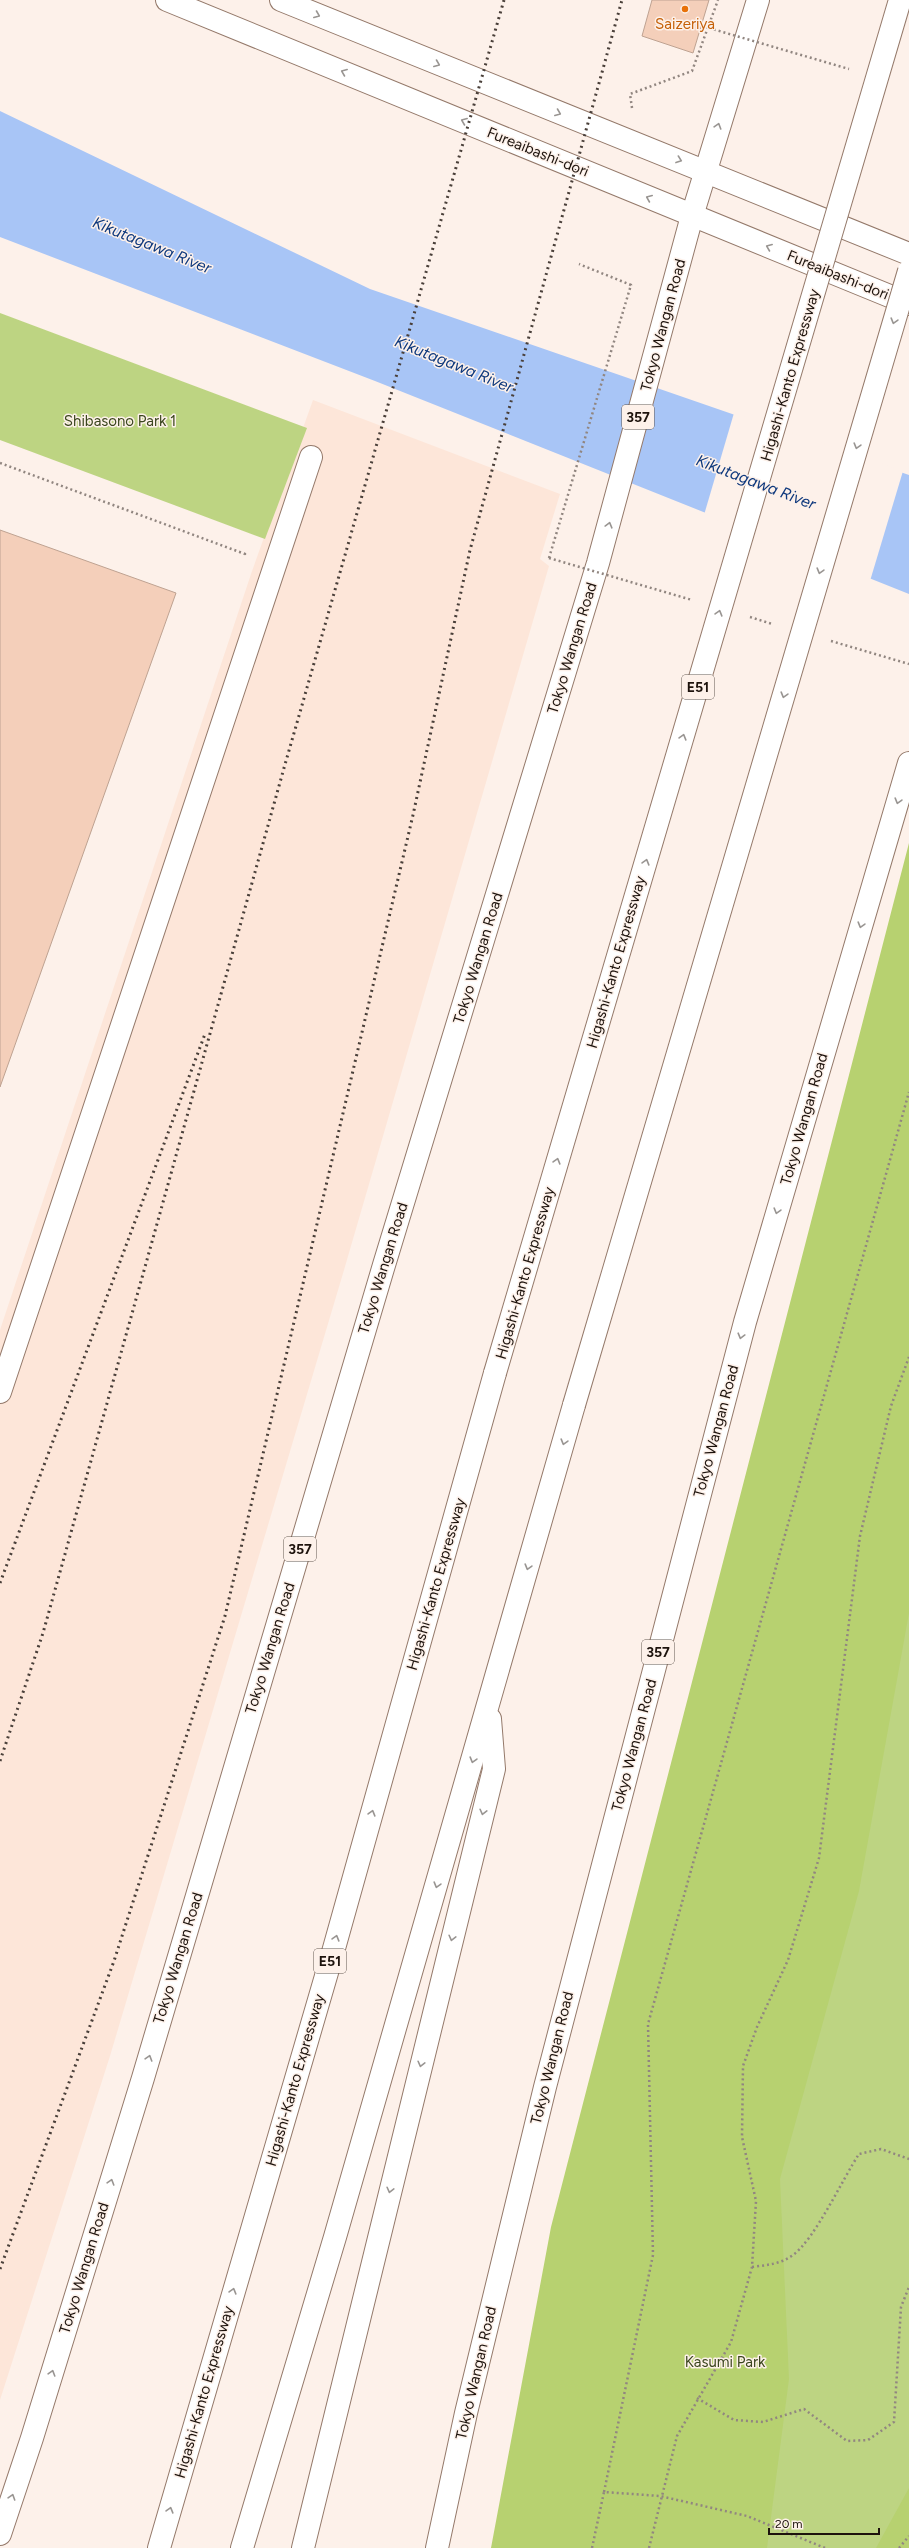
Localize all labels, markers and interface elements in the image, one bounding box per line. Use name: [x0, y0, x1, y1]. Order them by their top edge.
marker: Saizeriya: [680, 4, 690, 14]
one-way arrow: [313, 10, 321, 18]
place label: Saizeriya: [655, 15, 715, 33]
one-way arrow: [434, 60, 441, 68]
one-way arrow: [340, 69, 347, 77]
one-way arrow: [553, 108, 561, 116]
one-way arrow: [460, 118, 467, 126]
street label: Fureaibashi-dori: [484, 123, 592, 181]
one-way arrow: [713, 123, 722, 130]
one-way arrow: [675, 156, 682, 164]
one-way arrow: [645, 194, 652, 202]
water label: Kikutagawa River: [90, 213, 215, 278]
one-way arrow: [765, 244, 772, 252]
street label: Fureaibashi-dori: [784, 246, 892, 304]
street label: Tokyo Wangan Road: [637, 257, 689, 393]
street label: Higashi-Kanto Expressway: [757, 287, 823, 463]
one-way arrow: [890, 318, 899, 325]
water label: Kikutagawa River: [392, 332, 517, 397]
road number: 357: [622, 405, 654, 429]
park label: Shibasono Park 1: [64, 412, 176, 430]
one-way arrow: [853, 442, 862, 449]
water label: Kikutagawa River: [694, 450, 819, 514]
one-way arrow: [604, 522, 612, 528]
one-way arrow: [816, 567, 825, 574]
street label: Tokyo Wangan Road: [543, 580, 601, 716]
one-way arrow: [714, 610, 723, 617]
road number: E51: [682, 675, 714, 699]
one-way arrow: [780, 692, 789, 699]
one-way arrow: [678, 734, 687, 741]
one-way arrow: [894, 797, 903, 804]
one-way arrow: [641, 859, 650, 866]
street label: Higashi-Kanto Expressway: [583, 874, 649, 1050]
street label: Tokyo Wangan Road: [449, 890, 507, 1026]
one-way arrow: [857, 922, 866, 929]
street label: Tokyo Wangan Road: [777, 1051, 831, 1187]
one-way arrow: [553, 1158, 561, 1165]
street label: Higashi-Kanto Expressway: [492, 1185, 558, 1361]
street label: Tokyo Wangan Road: [354, 1200, 412, 1336]
one-way arrow: [773, 1208, 782, 1215]
one-way arrow: [737, 1332, 746, 1339]
street label: Tokyo Wangan Road: [690, 1363, 742, 1499]
one-way arrow: [560, 1439, 568, 1445]
street label: Higashi-Kanto Expressway: [403, 1496, 469, 1672]
road number: 357: [284, 1537, 316, 1561]
one-way arrow: [524, 1564, 533, 1571]
street label: Tokyo Wangan Road: [241, 1580, 299, 1716]
road number: 357: [642, 1640, 674, 1664]
street label: Tokyo Wangan Road: [608, 1677, 660, 1813]
one-way arrow: [470, 1756, 478, 1763]
one-way arrow: [479, 1808, 488, 1815]
one-way arrow: [367, 1810, 375, 1816]
one-way arrow: [433, 1881, 442, 1888]
street label: Tokyo Wangan Road: [149, 1890, 207, 2026]
one-way arrow: [448, 1934, 457, 1941]
one-way arrow: [331, 1935, 340, 1942]
road number: E51: [314, 1949, 346, 1973]
street label: Tokyo Wangan Road: [527, 1990, 577, 2126]
street label: Higashi-Kanto Expressway: [262, 1992, 328, 2168]
one-way arrow: [144, 2054, 153, 2061]
one-way arrow: [417, 2060, 426, 2067]
one-way arrow: [106, 2179, 115, 2186]
one-way arrow: [386, 2187, 395, 2194]
street label: Tokyo Wangan Road: [55, 2200, 113, 2336]
one-way arrow: [228, 2288, 237, 2295]
street label: Higashi-Kanto Expressway: [171, 2304, 237, 2480]
street label: Tokyo Wangan Road: [452, 2305, 500, 2441]
park label: Kasumi Park: [685, 2353, 766, 2371]
one-way arrow: [47, 2370, 56, 2377]
one-way arrow: [8, 2493, 16, 2500]
one-way arrow: [165, 2507, 174, 2514]
scale bar: [769, 2510, 879, 2536]
text: 20 m: [775, 2517, 803, 2531]

